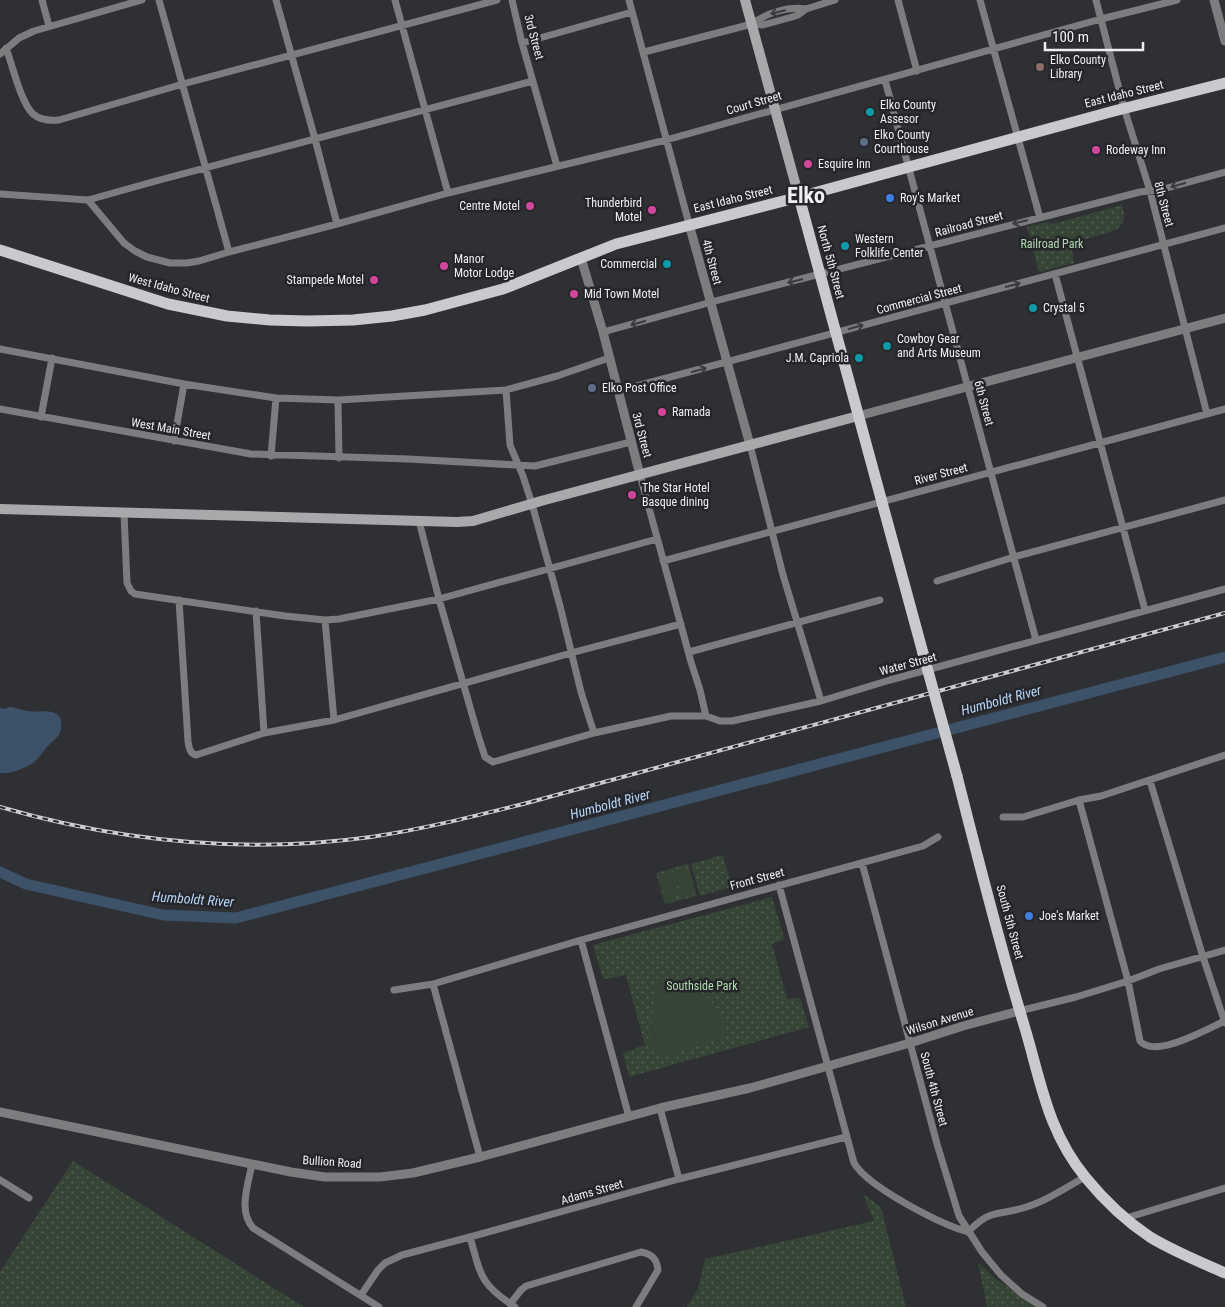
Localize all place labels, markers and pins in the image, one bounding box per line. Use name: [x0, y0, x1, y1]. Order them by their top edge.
place label: Elko County Library: [1050, 53, 1106, 81]
marker: Elko County Library: [1034, 61, 1046, 73]
place label: Elko County Assesor: [880, 98, 936, 126]
marker: Elko County Assesor: [864, 106, 876, 118]
place label: Elko County Courthouse: [874, 128, 930, 156]
marker: Elko County Courthouse: [858, 136, 870, 148]
place label: Rodeway Inn: [1106, 143, 1166, 157]
marker: Rodeway Inn: [1090, 144, 1102, 156]
place label: Esquire Inn: [818, 157, 871, 171]
marker: Esquire Inn: [802, 158, 814, 170]
place label: Roy's Market: [900, 191, 961, 205]
marker: Roy's Market: [884, 192, 896, 204]
place label: Thunderbird Motel: [585, 196, 642, 224]
place label: Centre Motel: [459, 199, 520, 213]
marker: Centre Motel: [524, 200, 536, 212]
marker: Thunderbird Motel: [646, 204, 658, 216]
place label: Western Folklife Center: [855, 232, 924, 260]
marker: Western Folklife Center: [839, 240, 851, 252]
place label: Manor Motor Lodge: [454, 252, 515, 280]
place label: Commercial: [600, 257, 657, 271]
marker: Commercial: [661, 258, 673, 270]
marker: Manor Motor Lodge: [438, 260, 450, 272]
place label: Stampede Motel: [287, 273, 364, 287]
marker: Stampede Motel: [368, 274, 380, 286]
place label: Mid Town Motel: [584, 287, 659, 301]
marker: Mid Town Motel: [568, 288, 580, 300]
place label: Crystal 5: [1043, 301, 1085, 315]
marker: Crystal 5: [1027, 302, 1039, 314]
place label: Cowboy Gear and Arts Museum: [897, 332, 981, 360]
marker: Cowboy Gear and Arts Museum: [881, 340, 893, 352]
place label: J.M. Capriola: [786, 351, 849, 365]
marker: J.M. Capriola: [853, 352, 865, 364]
place label: Elko Post Office: [602, 381, 677, 395]
marker: Elko Post Office: [586, 382, 598, 394]
place label: Ramada: [672, 405, 711, 419]
marker: Ramada: [656, 406, 668, 418]
place label: The Star Hotel Basque dining: [642, 481, 710, 509]
marker: The Star Hotel Basque dining: [626, 489, 638, 501]
place label: Joe's Market: [1039, 909, 1100, 923]
marker: Joe's Market: [1023, 910, 1035, 922]

